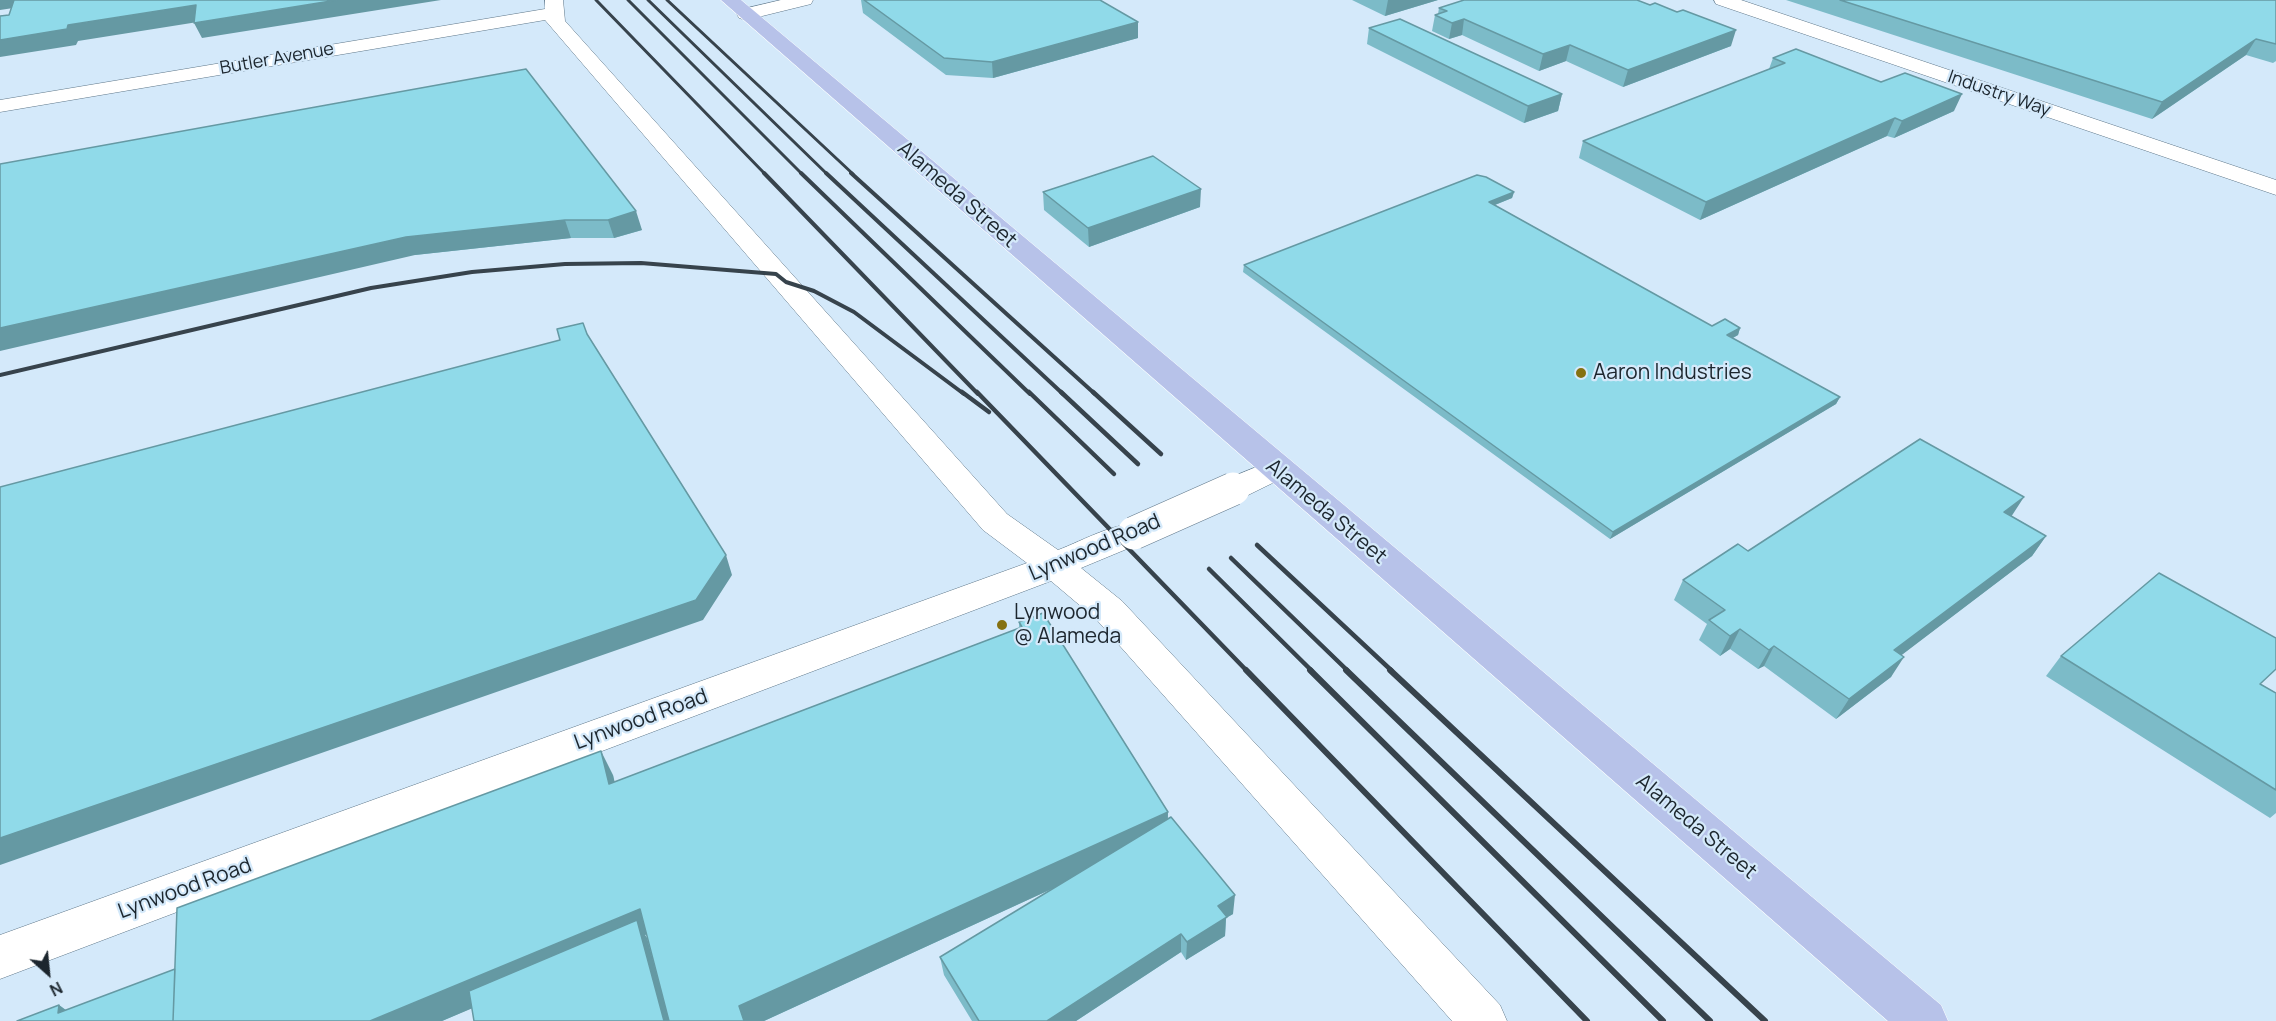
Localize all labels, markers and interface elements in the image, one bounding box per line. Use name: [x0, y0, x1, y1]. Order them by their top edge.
street label: Butler Avenue: [218, 38, 336, 80]
street label: Industry Way: [1945, 66, 2053, 122]
street label: Alameda Street: [892, 136, 1022, 254]
place label: Aaron Industries: [1593, 360, 1752, 386]
marker: Aaron Industries: [1574, 366, 1588, 380]
street label: Alameda Street: [1260, 454, 1392, 570]
street label: Lynwood Road: [1026, 509, 1164, 587]
place label: Lynwood @ Alameda: [1014, 600, 1121, 650]
marker: Lynwood @ Alameda: [995, 618, 1009, 632]
street label: Lynwood Road: [571, 684, 711, 756]
street label: Alameda Street: [1630, 769, 1762, 885]
street label: Lynwood Road: [115, 853, 255, 925]
north arrow: [18, 943, 78, 1003]
text: N: [46, 977, 66, 1001]

